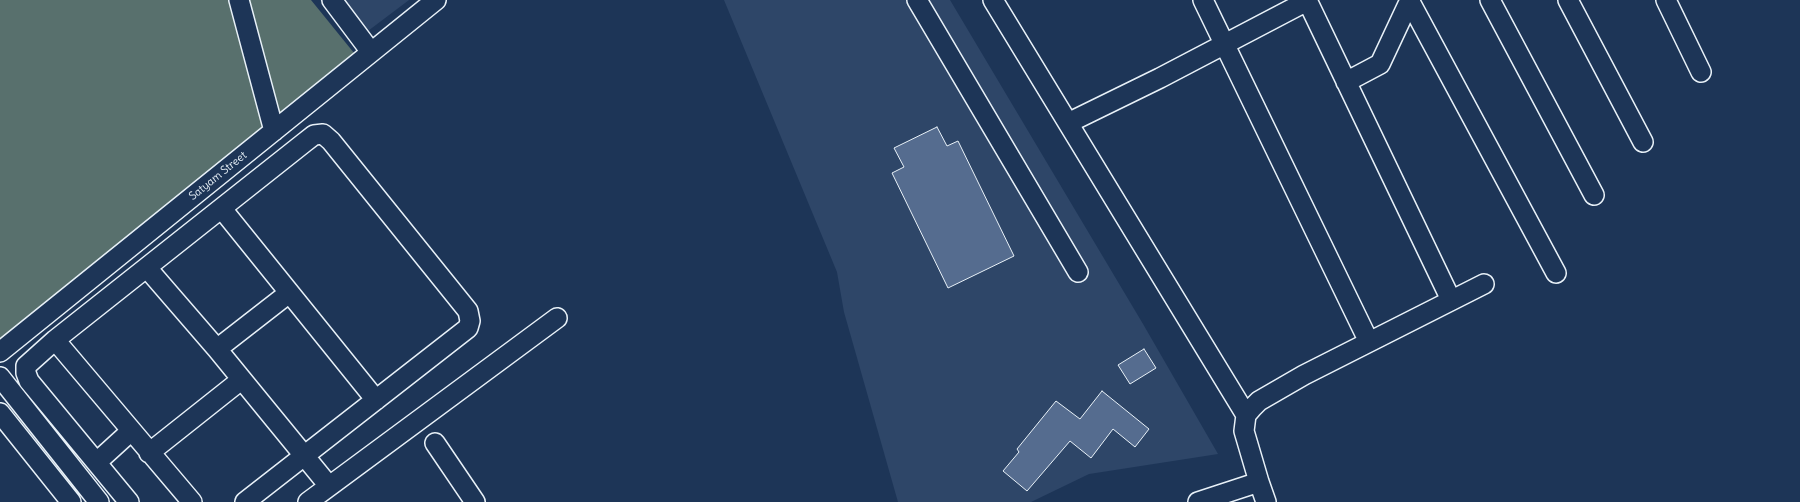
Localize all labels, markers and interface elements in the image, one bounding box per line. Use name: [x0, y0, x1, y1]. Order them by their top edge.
street label: Satyam Street: [187, 149, 249, 203]

